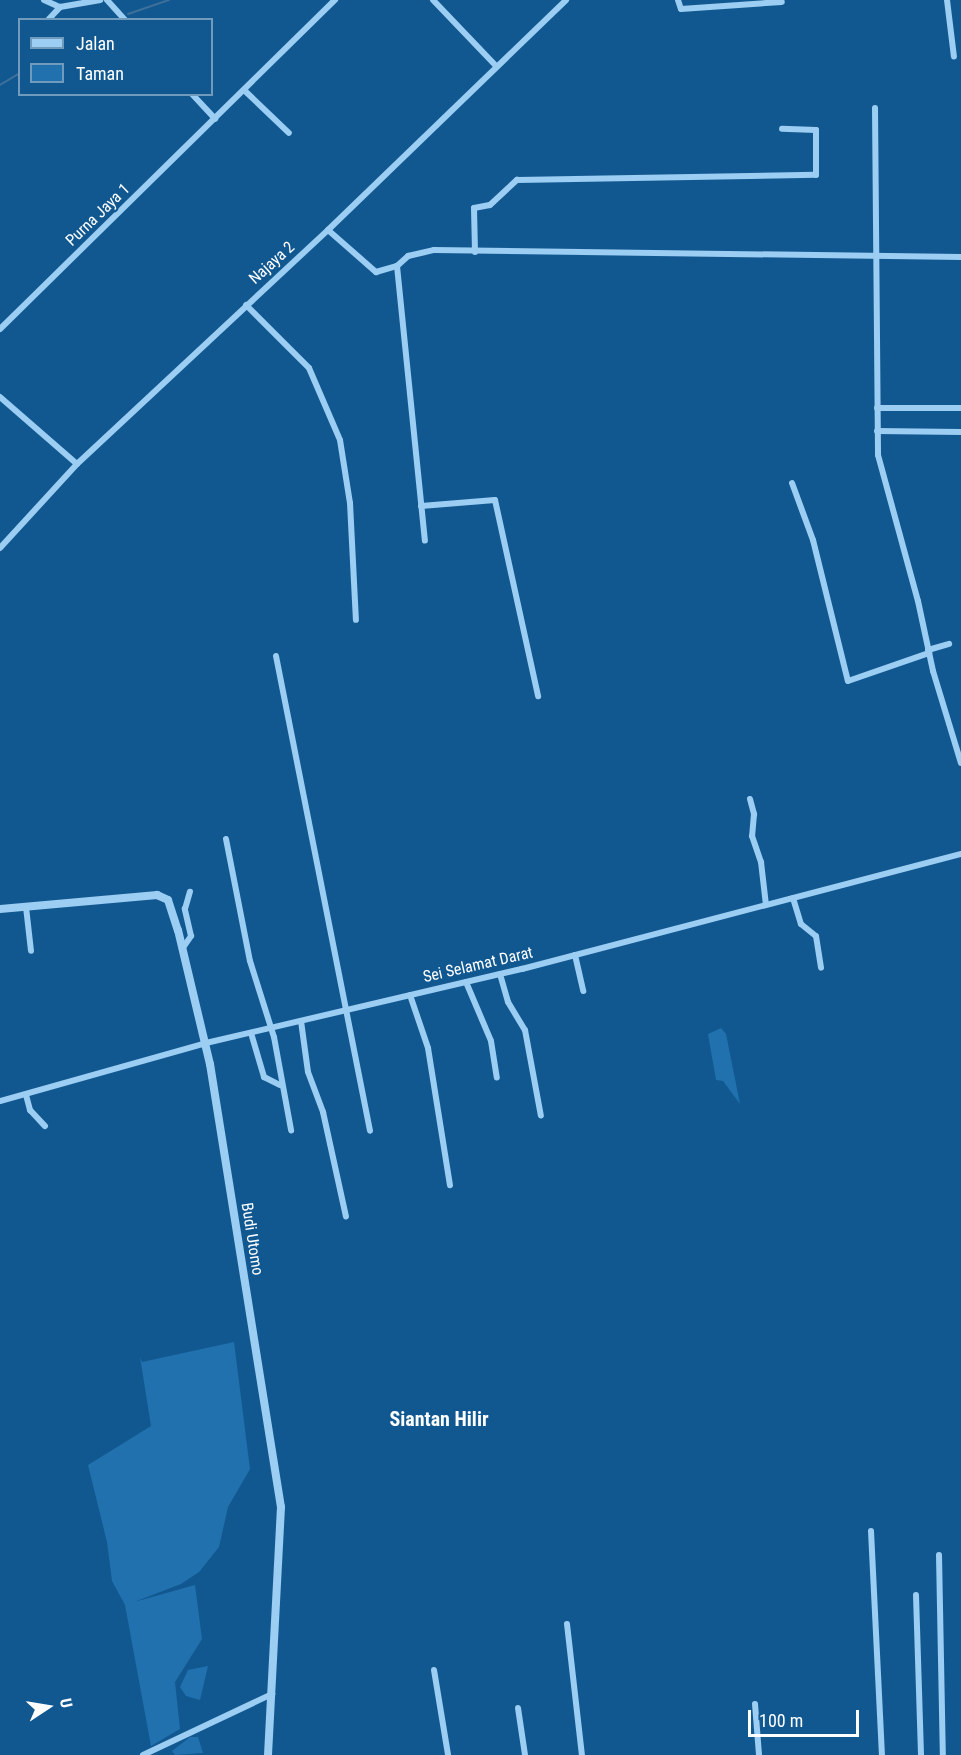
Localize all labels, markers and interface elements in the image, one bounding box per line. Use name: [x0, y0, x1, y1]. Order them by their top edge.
legend: [18, 18, 213, 96]
text: Jalan: [76, 33, 115, 54]
text: Taman: [76, 63, 124, 84]
street label: Purna Jaya 1: [62, 180, 134, 250]
street label: Najaya 2: [245, 238, 299, 288]
street label: Sei Selamat Darat: [421, 943, 535, 987]
street label: Budi Utomo: [237, 1201, 267, 1277]
district label: Siantan Hilir: [389, 1407, 489, 1431]
north arrow: [18, 1677, 78, 1737]
text: U: [56, 1697, 76, 1710]
scale bar: [751, 1698, 862, 1736]
text: 100 m: [759, 1710, 803, 1731]

